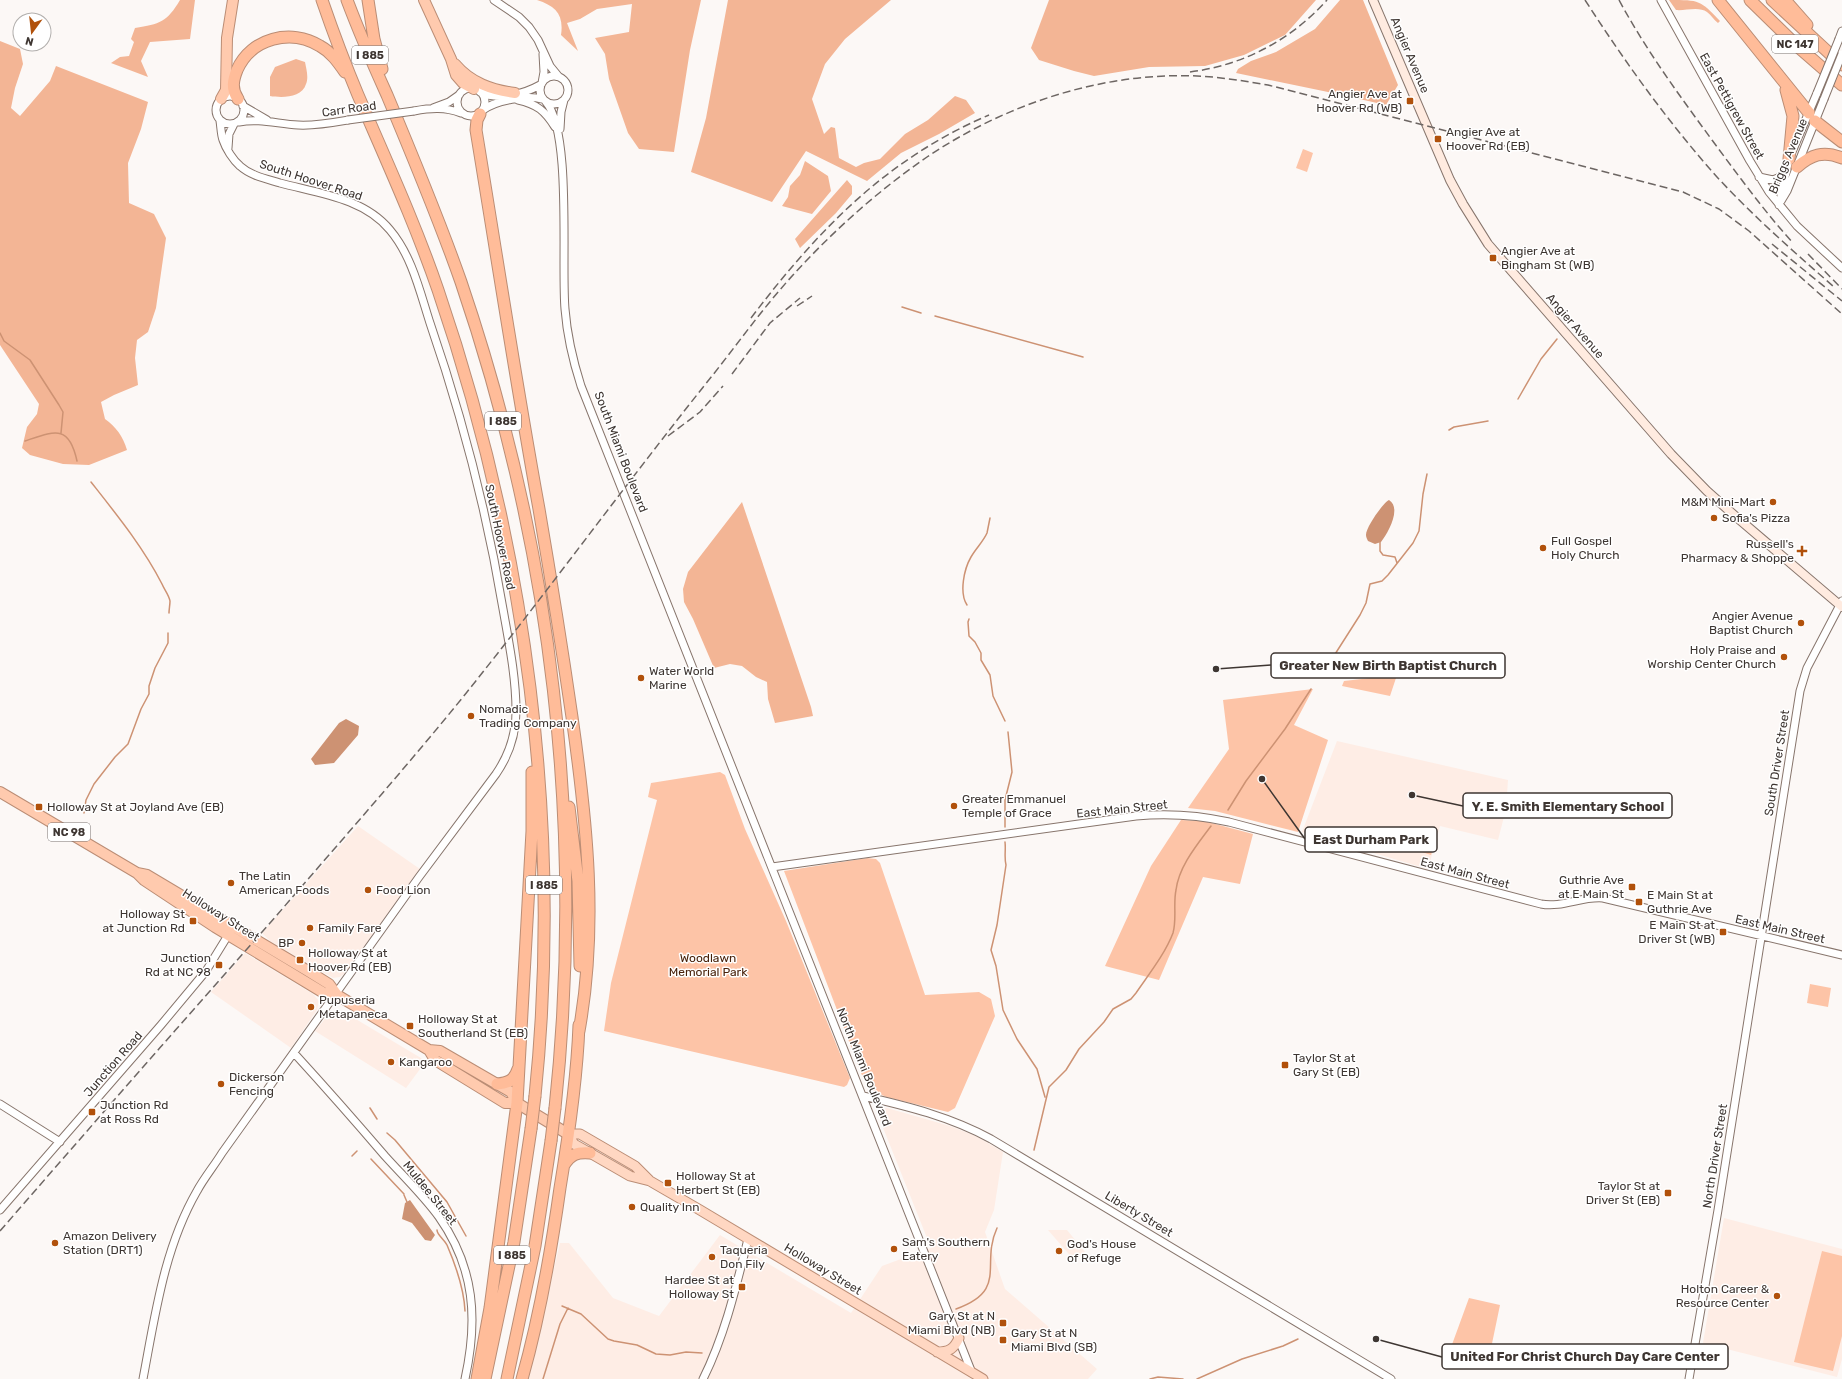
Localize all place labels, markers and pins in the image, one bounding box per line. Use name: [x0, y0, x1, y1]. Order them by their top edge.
place label: Angier Ave at Hoover Rd (WB): [1316, 87, 1402, 115]
marker: Angier Ave at Hoover Rd (WB): [1405, 96, 1415, 106]
place label: Angier Ave at Hoover Rd (EB): [1446, 125, 1529, 153]
marker: Angier Ave at Hoover Rd (EB): [1433, 134, 1443, 144]
place label: Angier Ave at Bingham St (WB): [1501, 244, 1594, 272]
marker: Angier Ave at Bingham St (WB): [1488, 253, 1498, 263]
place label: M&M Mini-Mart: [1681, 495, 1765, 509]
marker: M&M Mini-Mart: [1768, 497, 1778, 507]
place label: Sofia's Pizza: [1722, 511, 1790, 525]
marker: Sofia's Pizza: [1709, 513, 1719, 523]
place label: Full Gospel Holy Church: [1551, 534, 1620, 562]
place label: Russell's Pharmacy & Shoppe: [1681, 537, 1794, 565]
marker: Full Gospel Holy Church: [1538, 543, 1548, 553]
marker: Russell's Pharmacy & Shoppe: [1797, 546, 1807, 556]
place label: Angier Avenue Baptist Church: [1709, 609, 1793, 637]
marker: Angier Avenue Baptist Church: [1796, 618, 1806, 628]
place label: Holy Praise and Worship Center Church: [1647, 643, 1776, 671]
marker: Holy Praise and Worship Center Church: [1779, 652, 1789, 662]
callout: Greater New Birth Baptist Church: [1271, 653, 1505, 678]
place label: Water World Marine: [649, 664, 714, 692]
marker: Water World Marine: [636, 673, 646, 683]
place label: Nomadic Trading Company: [479, 702, 577, 730]
marker: Nomadic Trading Company: [466, 711, 476, 721]
place label: Greater Emmanuel Temple of Grace: [962, 792, 1066, 820]
callout: Y. E. Smith Elementary School: [1463, 793, 1672, 818]
place label: Holloway St at Joyland Ave (EB): [47, 800, 224, 814]
marker: Greater Emmanuel Temple of Grace: [949, 801, 959, 811]
marker: Holloway St at Joyland Ave (EB): [34, 802, 44, 812]
callout: East Durham Park: [1305, 827, 1437, 852]
place label: The Latin American Foods: [239, 869, 329, 897]
place label: Guthrie Ave at E Main St: [1558, 873, 1624, 901]
marker: The Latin American Foods: [226, 878, 236, 888]
marker: Guthrie Ave at E Main St: [1627, 882, 1637, 892]
place label: Food Lion: [376, 883, 431, 897]
marker: Food Lion: [363, 885, 373, 895]
place label: E Main St at Guthrie Ave: [1647, 888, 1713, 916]
marker: E Main St at Guthrie Ave: [1634, 897, 1644, 907]
place label: Holloway St at Junction Rd: [102, 907, 185, 935]
marker: Holloway St at Junction Rd: [188, 916, 198, 926]
place label: E Main St at Driver St (WB): [1638, 918, 1715, 946]
place label: Family Fare: [318, 921, 382, 935]
marker: Family Fare: [305, 923, 315, 933]
marker: E Main St at Driver St (WB): [1718, 927, 1728, 937]
place label: BP: [278, 936, 294, 950]
marker: BP: [297, 938, 307, 948]
place label: Holloway St at Hoover Rd (EB): [308, 946, 391, 974]
place label: Junction Rd at NC 98: [145, 951, 211, 979]
marker: Holloway St at Hoover Rd (EB): [295, 955, 305, 965]
marker: Junction Rd at NC 98: [214, 960, 224, 970]
place label: Pupuseria Metapaneca: [319, 993, 388, 1021]
marker: Pupuseria Metapaneca: [306, 1002, 316, 1012]
place label: Holloway St at Southerland St (EB): [418, 1012, 528, 1040]
marker: Holloway St at Southerland St (EB): [405, 1021, 415, 1031]
place label: Taylor St at Gary St (EB): [1293, 1051, 1360, 1079]
place label: Kangaroo: [399, 1055, 452, 1069]
marker: Kangaroo: [386, 1057, 396, 1067]
marker: Taylor St at Gary St (EB): [1280, 1060, 1290, 1070]
place label: Dickerson Fencing: [229, 1070, 284, 1098]
marker: Dickerson Fencing: [216, 1079, 226, 1089]
place label: Junction Rd at Ross Rd: [100, 1098, 168, 1126]
marker: Junction Rd at Ross Rd: [87, 1107, 97, 1117]
place label: Holloway St at Herbert St (EB): [676, 1169, 760, 1197]
marker: Holloway St at Herbert St (EB): [663, 1178, 673, 1188]
place label: Taylor St at Driver St (EB): [1586, 1179, 1660, 1207]
marker: Taylor St at Driver St (EB): [1663, 1188, 1673, 1198]
place label: Quality Inn: [640, 1200, 700, 1214]
marker: Quality Inn: [627, 1202, 637, 1212]
place label: Amazon Delivery Station (DRT1): [63, 1229, 157, 1257]
place label: Sam's Southern Eatery: [902, 1235, 990, 1263]
place label: God's House of Refuge: [1067, 1237, 1136, 1265]
marker: Amazon Delivery Station (DRT1): [50, 1238, 60, 1248]
place label: Taqueria Don Fily: [720, 1243, 768, 1271]
marker: Sam's Southern Eatery: [889, 1244, 899, 1254]
marker: God's House of Refuge: [1054, 1246, 1064, 1256]
marker: Taqueria Don Fily: [707, 1252, 717, 1262]
place label: Hardee St at Holloway St: [665, 1273, 734, 1301]
marker: Hardee St at Holloway St: [737, 1282, 747, 1292]
place label: Holton Career & Resource Center: [1676, 1282, 1770, 1310]
marker: Holton Career & Resource Center: [1772, 1291, 1782, 1301]
place label: Gary St at N Miami Blvd (NB): [908, 1309, 995, 1337]
marker: Gary St at N Miami Blvd (NB): [998, 1318, 1008, 1328]
place label: Gary St at N Miami Blvd (SB): [1011, 1326, 1097, 1354]
marker: Gary St at N Miami Blvd (SB): [998, 1335, 1008, 1345]
callout: United For Christ Church Day Care Center: [1442, 1344, 1728, 1369]

